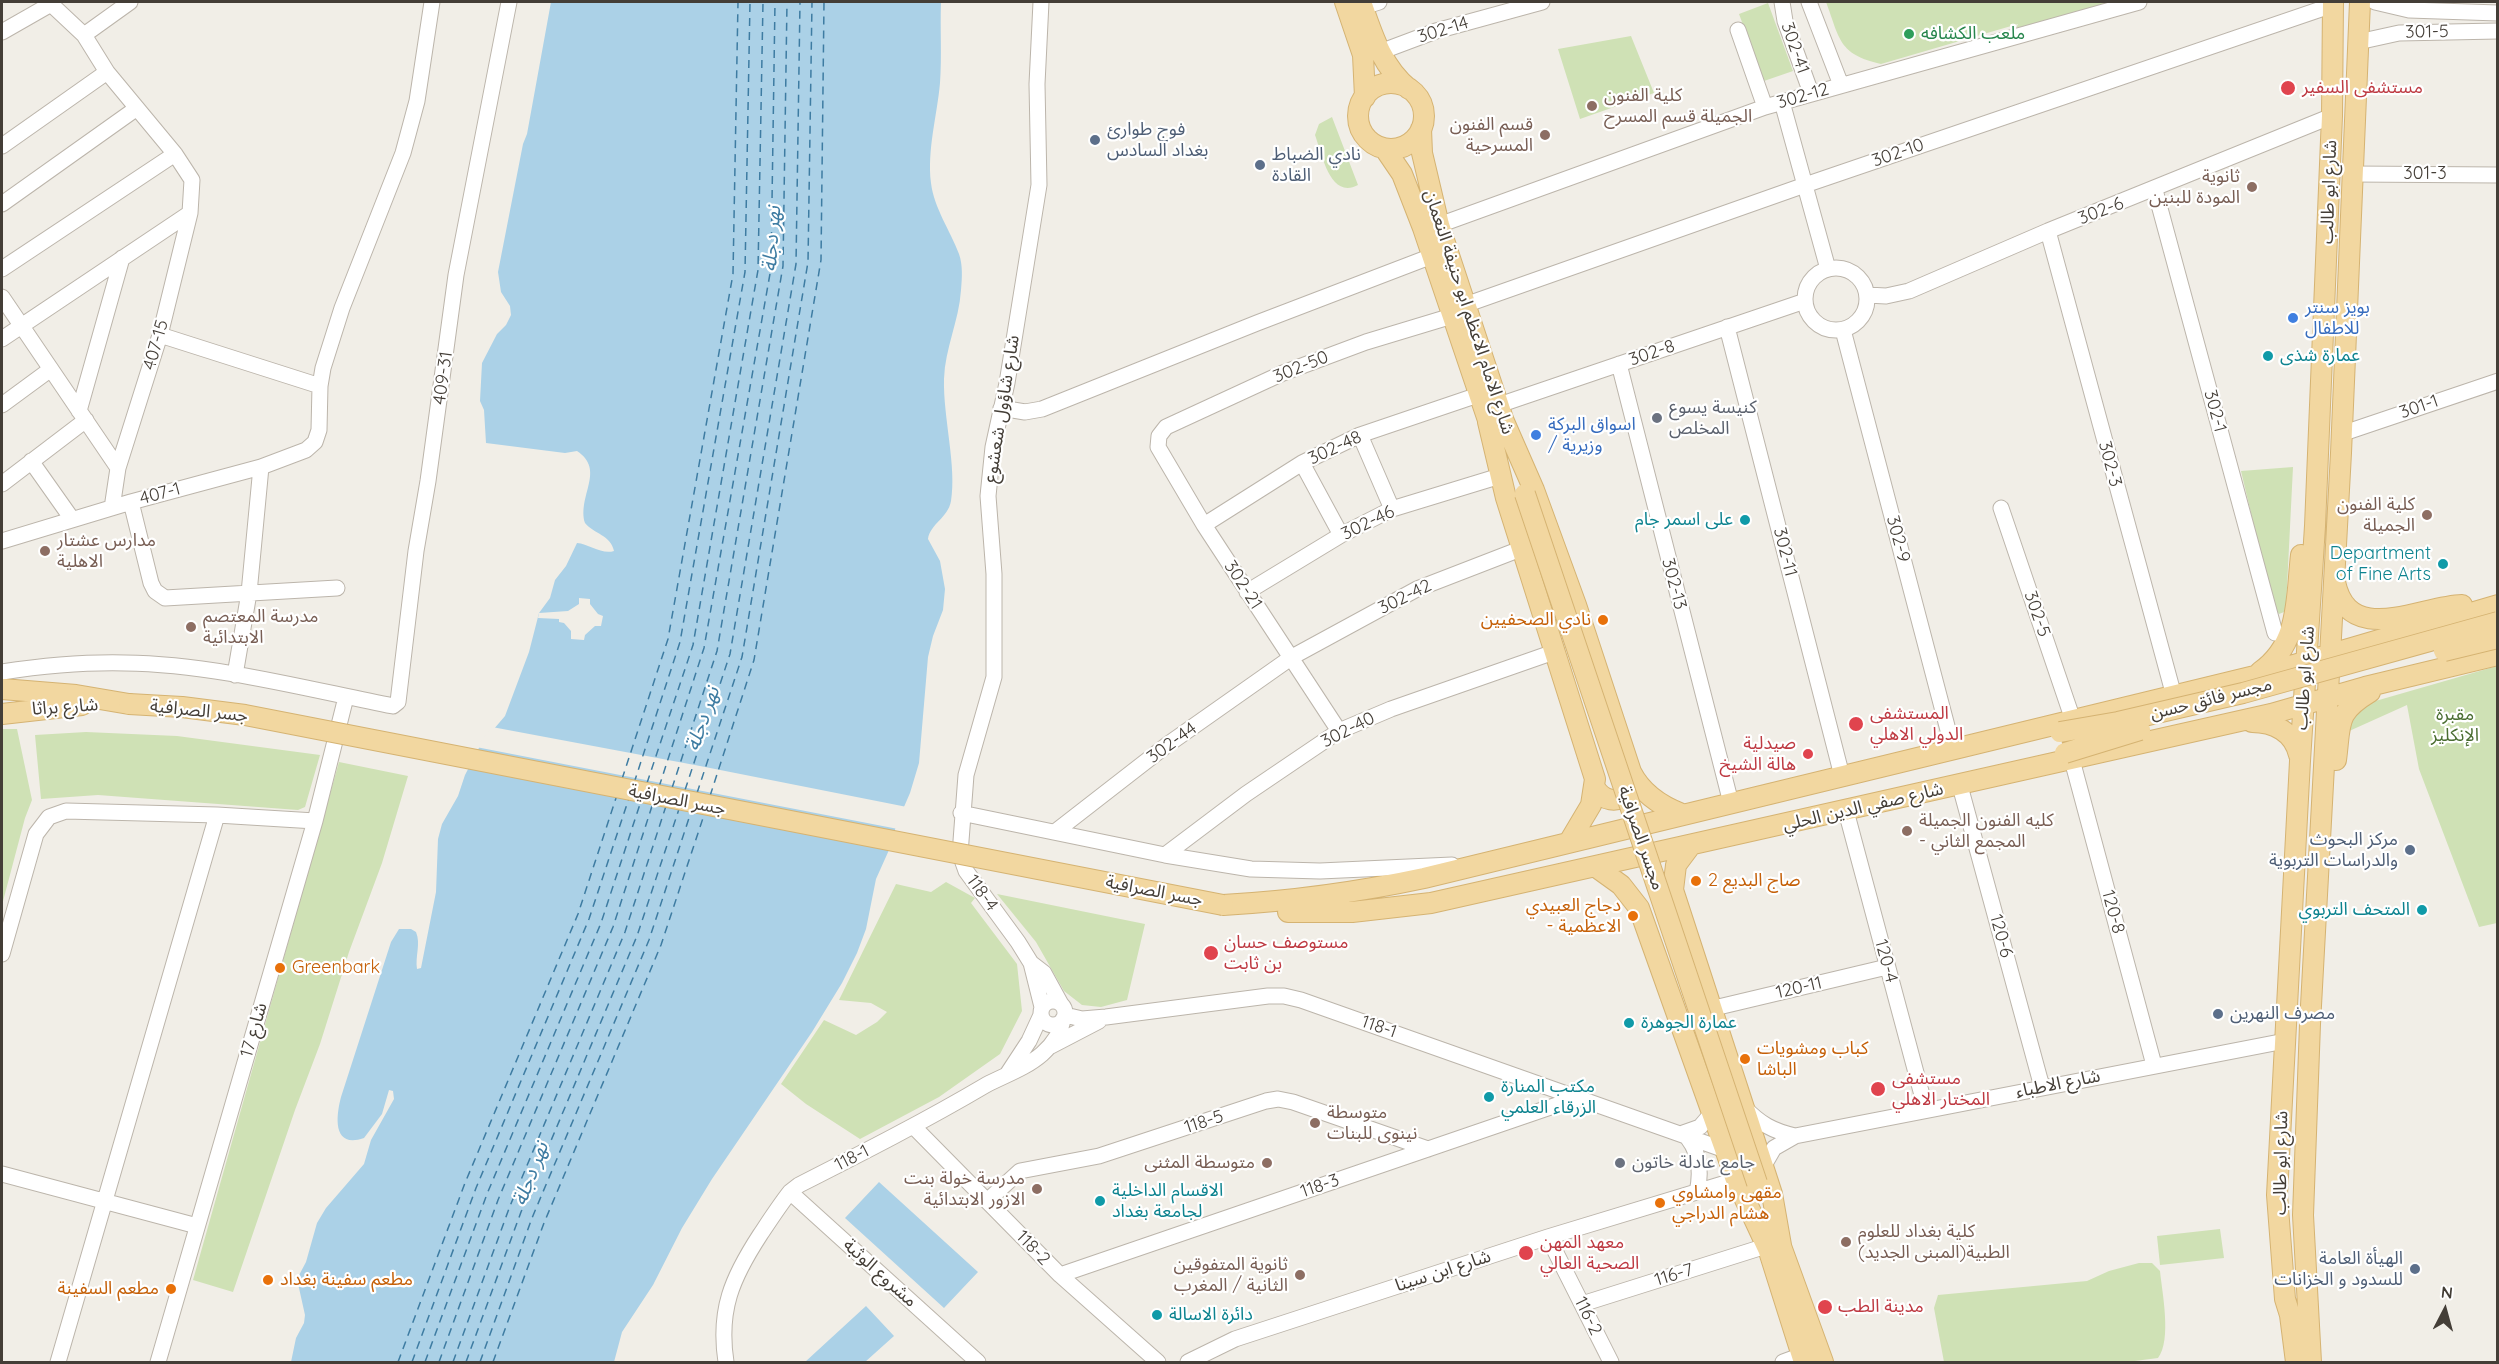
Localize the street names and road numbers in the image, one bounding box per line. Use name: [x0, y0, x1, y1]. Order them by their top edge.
street label: 302-14: [1415, 12, 1471, 48]
street label: 302-41: [1776, 19, 1814, 77]
street label: 301-5: [2405, 21, 2449, 43]
street label: 302-12: [1775, 78, 1831, 114]
street label: 302-10: [1869, 134, 1927, 172]
street label: شارع ابو طالب: [2316, 139, 2342, 245]
street label: 301-3: [2403, 163, 2447, 185]
street label: شارع الامام الاعظم ابو حنيفة النعمان: [1419, 187, 1519, 437]
street label: 302-6: [2075, 193, 2127, 229]
street label: 407-15: [139, 317, 173, 373]
street label: شارع شاؤول شعشوع: [980, 334, 1024, 484]
street label: 302-8: [1626, 335, 1678, 371]
street label: 302-50: [1270, 346, 1332, 388]
street label: 409-31: [429, 350, 457, 406]
street label: 302-1: [2199, 387, 2231, 435]
street label: 301-1: [2397, 390, 2441, 424]
street label: 302-48: [1305, 426, 1365, 470]
street label: 302-3: [2094, 439, 2126, 489]
street label: 407-1: [137, 478, 183, 510]
street label: 302-46: [1338, 501, 1398, 545]
street label: 302-9: [1881, 513, 1915, 565]
street label: 302-11: [1769, 525, 1801, 579]
street label: 302-13: [1657, 556, 1691, 612]
street label: 302-21: [1219, 557, 1267, 613]
street label: 302-42: [1375, 575, 1435, 619]
street label: 302-5: [2019, 588, 2055, 640]
street label: شارع ابو طالب: [2291, 625, 2319, 731]
street label: مجسر فائق حسن: [2148, 673, 2274, 725]
street label: شارع براثا: [31, 694, 99, 720]
street label: جسر الصرافية: [149, 695, 249, 727]
street label: 302-40: [1318, 707, 1378, 753]
street label: 302-44: [1143, 718, 1201, 768]
street label: شارع صفي الدين الحلي: [1780, 778, 1946, 836]
street label: جسر الصرافية: [627, 780, 727, 820]
street label: مجسر الصرافية: [1613, 783, 1669, 893]
street label: 118-4: [962, 871, 1002, 915]
street label: جسر الصرافية: [1104, 871, 1204, 911]
street label: 120-8: [2097, 888, 2129, 936]
street label: 120-6: [1985, 912, 2017, 960]
street label: 120-4: [1870, 937, 1902, 985]
street label: 120-11: [1774, 972, 1824, 1004]
street label: شارع 17: [236, 1000, 272, 1060]
street label: 118-1: [1359, 1011, 1399, 1043]
street label: شارع الاطباء: [2014, 1065, 2102, 1103]
street label: 118-5: [1182, 1106, 1226, 1138]
street label: شارع ابو طالب: [2269, 1111, 2293, 1215]
street label: 118-1: [831, 1140, 873, 1176]
street label: 118-3: [1298, 1169, 1342, 1203]
street label: 118-2: [1011, 1226, 1055, 1270]
street label: مشروع الوثبة: [839, 1234, 921, 1312]
street label: شارع ابن سينا: [1392, 1245, 1494, 1297]
street label: 116-7: [1652, 1259, 1696, 1291]
street label: 116-2: [1570, 1293, 1606, 1339]

